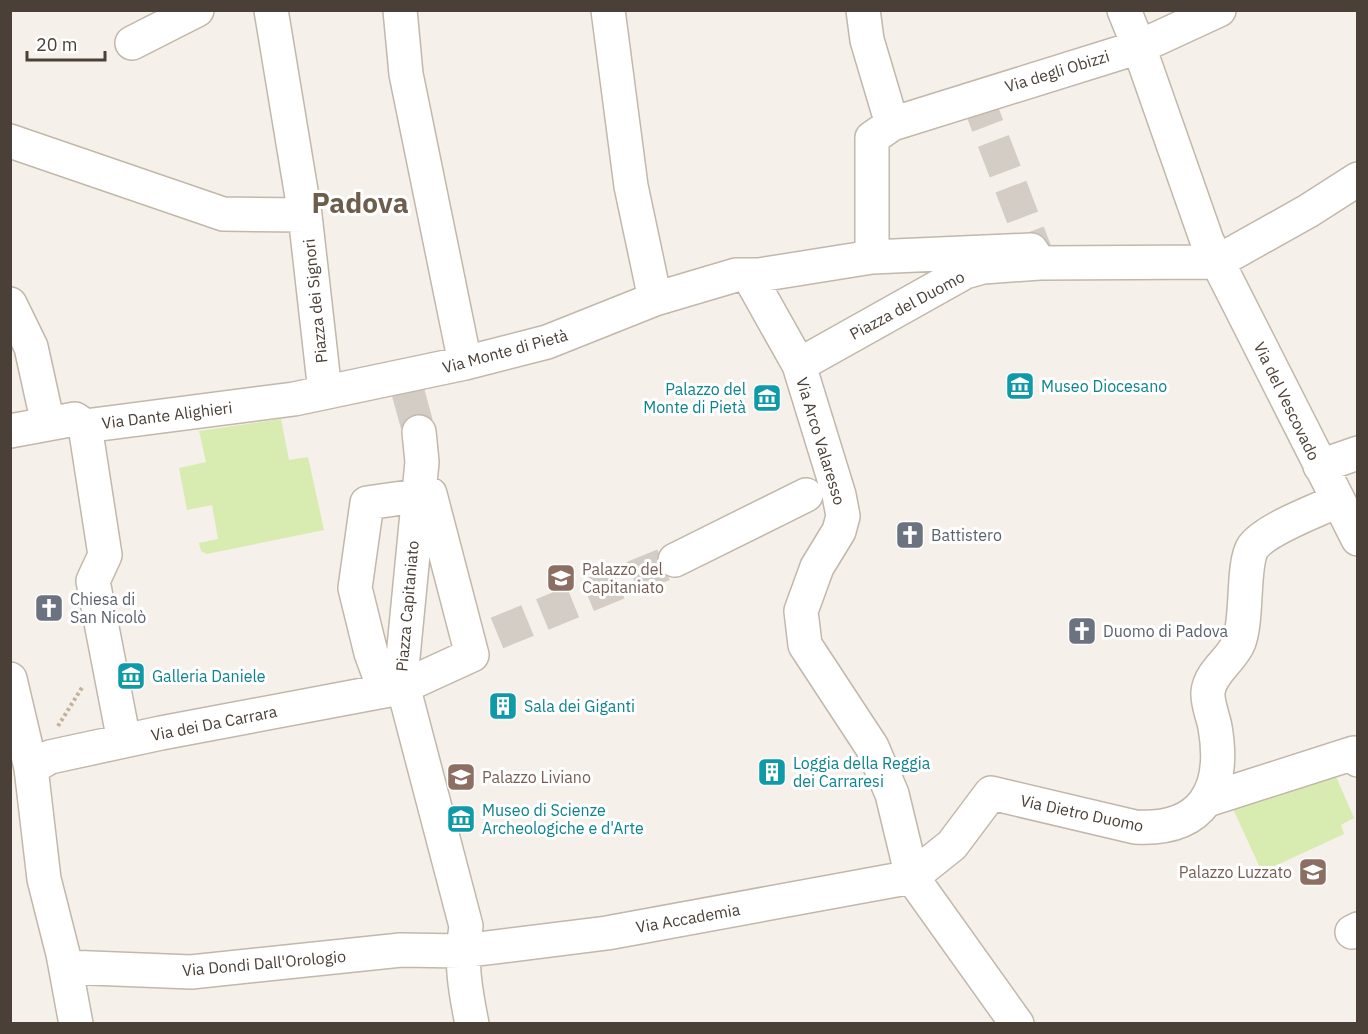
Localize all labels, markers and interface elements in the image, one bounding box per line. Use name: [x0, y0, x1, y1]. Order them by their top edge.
scale bar: [27, 24, 105, 62]
text: 20 m: [36, 33, 78, 56]
street label: Via degli Obizzi: [1002, 46, 1112, 96]
district label: Padova: [311, 184, 409, 221]
street label: Piazza dei Signori: [299, 238, 331, 364]
street label: Piazza del Duomo: [846, 266, 968, 344]
street label: Via Monte di Pietà: [440, 325, 570, 377]
street label: Via del Vescovado: [1250, 338, 1324, 464]
museum icon: Museo Diocesano: [1004, 370, 1036, 402]
street label: Via Arco Valaresso: [792, 375, 850, 507]
place label: Museo Diocesano: [1041, 376, 1167, 396]
place label: Palazzo del Monte di Pietà: [643, 379, 746, 417]
museum icon: Palazzo del Monte di Pietà: [751, 382, 783, 414]
street label: Via Dante Alighieri: [101, 397, 233, 433]
church icon: Battistero: [894, 519, 926, 551]
place label: Battistero: [931, 525, 1002, 545]
street label: Piazza Capitaniato: [391, 540, 423, 672]
place label: Palazzo del Capitaniato: [582, 559, 664, 597]
school or university icon: Palazzo del Capitaniato: [545, 562, 577, 594]
place label: Chiesa di San Nicolò: [70, 589, 146, 627]
church icon: Chiesa di San Nicolò: [33, 592, 65, 624]
church icon: Duomo di Padova: [1066, 615, 1098, 647]
place label: Duomo di Padova: [1103, 621, 1228, 641]
museum icon: Galleria Daniele: [115, 660, 147, 692]
place label: Galleria Daniele: [152, 666, 266, 686]
building icon: Sala dei Giganti: [487, 690, 519, 722]
place label: Sala dei Giganti: [524, 696, 635, 716]
street label: Via dei Da Carrara: [149, 701, 279, 745]
place label: Loggia della Reggia dei Carraresi: [793, 753, 931, 791]
building icon: Loggia della Reggia dei Carraresi: [756, 756, 788, 788]
school or university icon: Palazzo Liviano: [445, 761, 477, 793]
place label: Palazzo Liviano: [482, 767, 591, 787]
street label: Via Dietro Duomo: [1019, 790, 1145, 836]
place label: Museo di Scienze Archeologiche e d'Arte: [482, 800, 644, 838]
museum icon: Museo di Scienze Archeologiche e d'Arte: [445, 803, 477, 835]
school or university icon: Palazzo Luzzato: [1297, 856, 1329, 888]
place label: Palazzo Luzzato: [1179, 862, 1292, 882]
street label: Via Accademia: [634, 899, 742, 937]
street label: Via Dondi Dall'Orologio: [181, 946, 347, 980]

